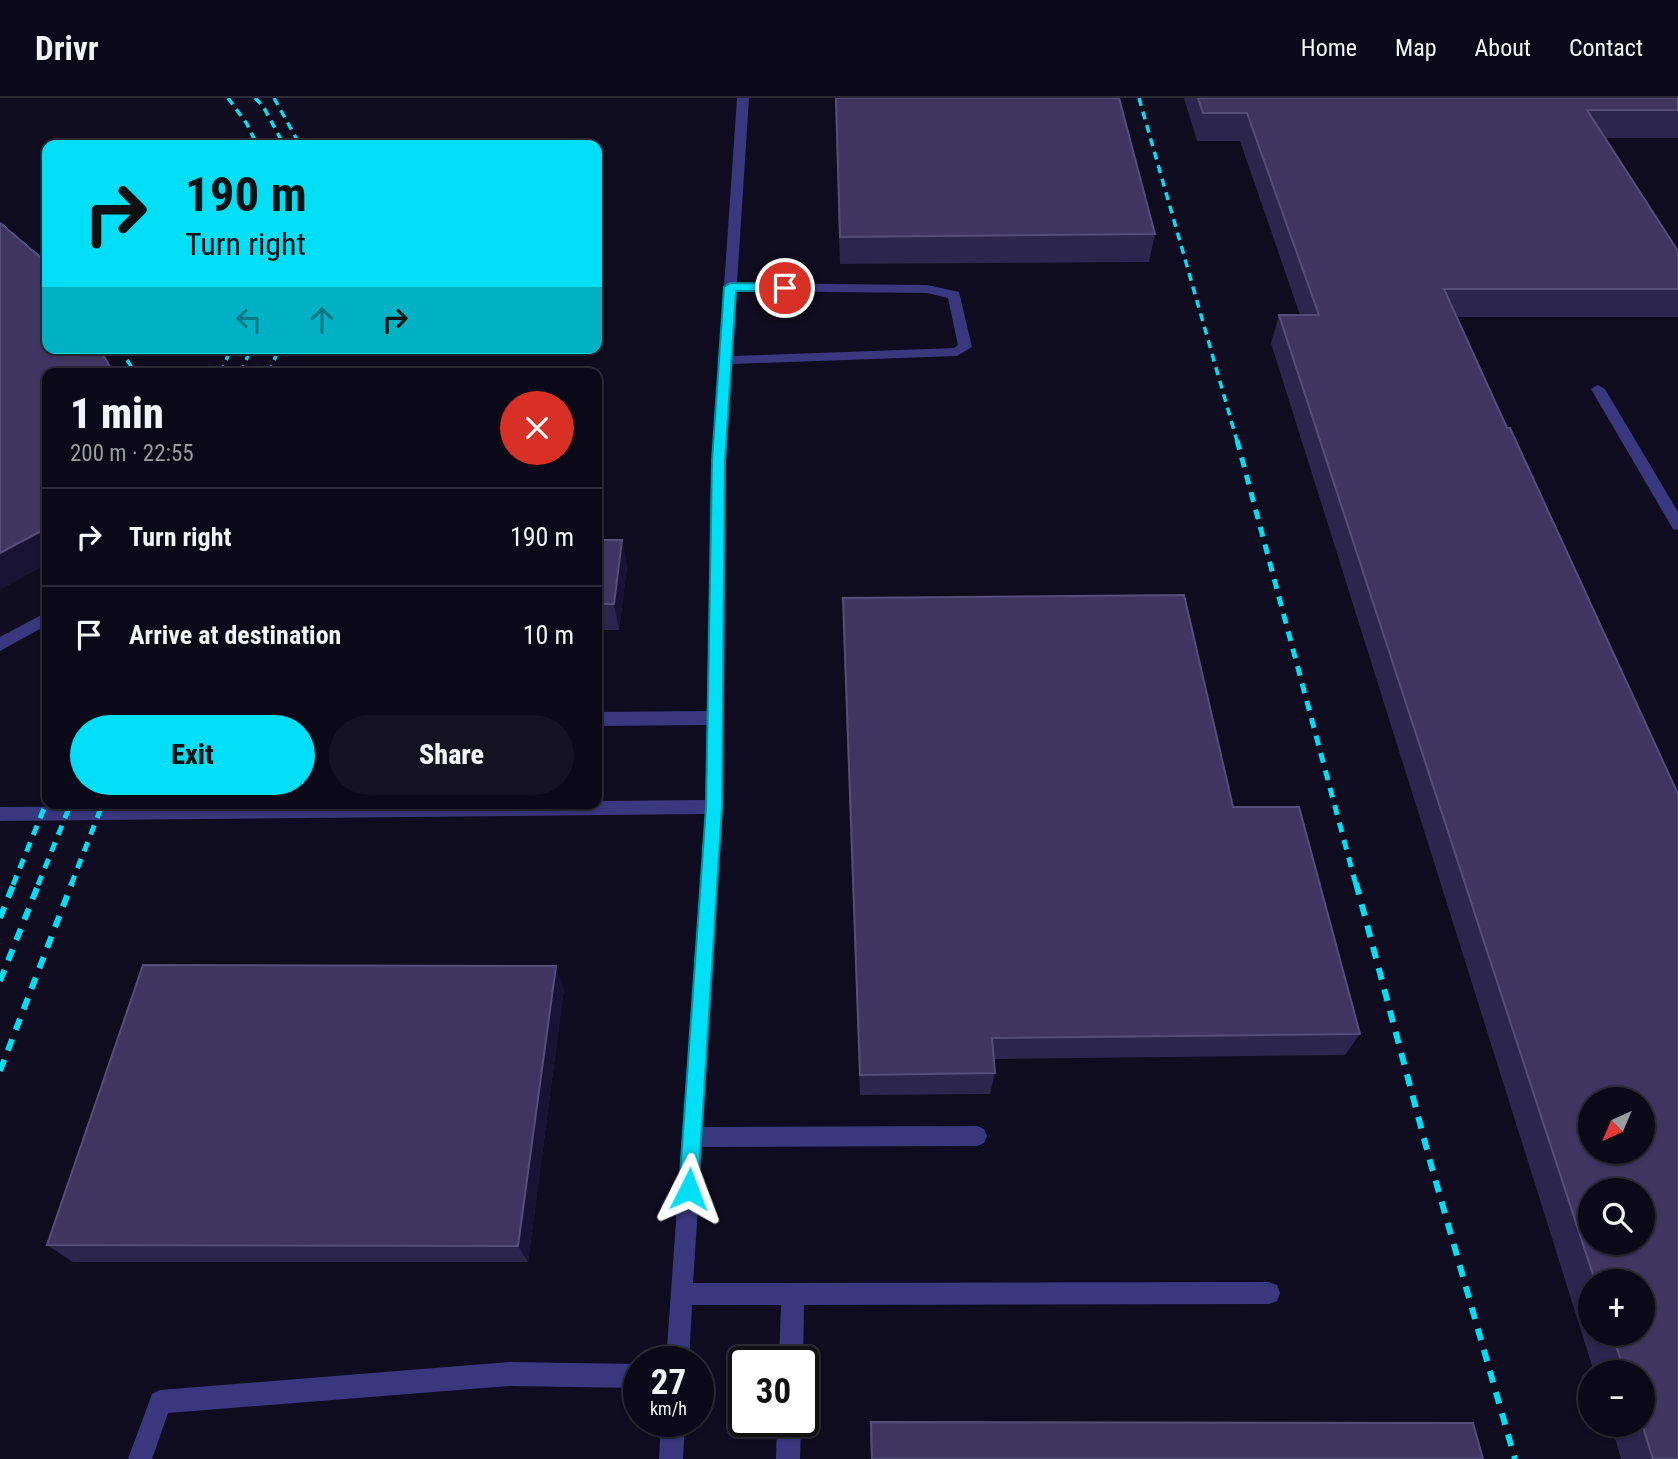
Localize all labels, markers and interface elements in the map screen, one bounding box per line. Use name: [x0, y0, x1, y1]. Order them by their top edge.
text: Drivr: [35, 29, 99, 68]
text: Home: [1301, 34, 1357, 62]
text: Map: [1395, 34, 1437, 62]
text: About: [1475, 34, 1531, 62]
text: Contact: [1569, 34, 1643, 62]
text: 190 m: [185, 166, 307, 223]
icon: right: [70, 168, 161, 259]
text: Turn right: [185, 225, 306, 263]
pin: [755, 258, 815, 318]
icon: arrive: [766, 269, 804, 307]
icon: left: [230, 301, 268, 339]
icon: ahead: [303, 301, 341, 339]
icon: right: [376, 301, 414, 339]
text: 1 min: [70, 389, 164, 438]
button: close: [500, 391, 574, 465]
text: 200 m · 22:55: [70, 440, 194, 467]
icon: right: [70, 518, 108, 556]
text: Turn right: [129, 522, 231, 552]
text: 190 m: [510, 522, 574, 552]
icon: arrive: [70, 616, 108, 654]
text: Arrive at destination: [129, 620, 341, 650]
text: 10 m: [523, 620, 574, 650]
button: Exit: [70, 715, 315, 795]
button: Share: [329, 715, 574, 795]
north arrow: [1578, 1087, 1656, 1164]
map controls: [1578, 1087, 1655, 1437]
position arrow: [652, 1152, 726, 1226]
button: search: [1578, 1178, 1655, 1255]
button: +: [1578, 1269, 1655, 1346]
speed limit sign: 30: [728, 1346, 819, 1437]
button: −: [1578, 1360, 1655, 1437]
text: 27: [651, 1362, 686, 1403]
text: km/h: [650, 1398, 687, 1419]

